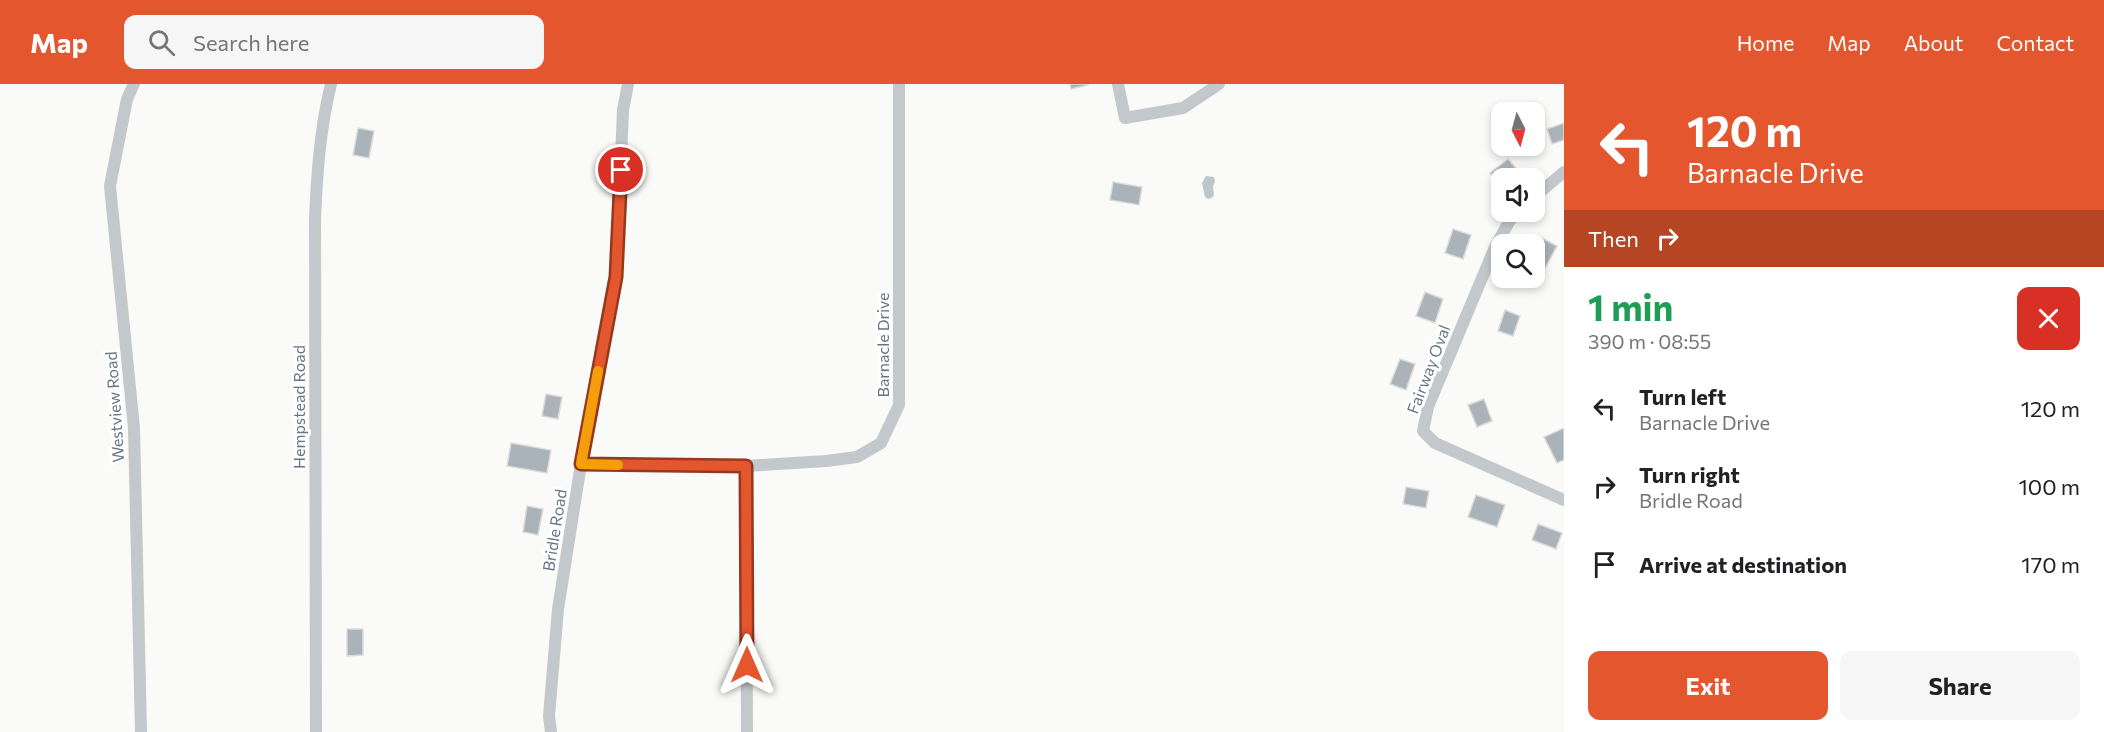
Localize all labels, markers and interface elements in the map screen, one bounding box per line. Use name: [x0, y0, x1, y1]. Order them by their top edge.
search box: [124, 15, 544, 69]
text: Map: [30, 25, 88, 59]
icon: search: [145, 26, 178, 59]
text: Search here: [193, 29, 309, 56]
text: Home: [1737, 30, 1794, 55]
text: Map: [1827, 30, 1871, 55]
text: About: [1904, 30, 1963, 55]
text: Contact: [1996, 30, 2074, 55]
north arrow: [1491, 102, 1545, 156]
map controls: [1491, 102, 1545, 288]
text: 120 m: [1687, 104, 1802, 156]
icon: left: [1588, 108, 1666, 186]
pin: [595, 144, 646, 195]
icon: arrive: [604, 153, 637, 186]
text: Barnacle Drive: [1687, 156, 1864, 189]
button: sound: [1491, 168, 1545, 222]
icon: right: [1651, 222, 1684, 255]
text: Then: [1588, 225, 1639, 252]
button: search: [1491, 234, 1545, 288]
text: 1 min: [1588, 284, 1673, 328]
button: close: [2017, 287, 2080, 350]
street label: Barnacle Drive: [873, 293, 892, 397]
street label: Fairway Oval: [1402, 322, 1454, 416]
text: 390 m · 08:55: [1588, 329, 1711, 353]
street label: Hempstead Road: [289, 345, 308, 469]
street label: Westview Road: [101, 351, 127, 463]
text: Turn left: [1639, 383, 1726, 410]
icon: left: [1588, 392, 1621, 425]
text: 120 m: [2021, 395, 2080, 422]
text: Barnacle Drive: [1639, 410, 1770, 434]
text: Turn right: [1639, 461, 1740, 488]
icon: right: [1588, 470, 1621, 503]
text: 100 m: [2018, 473, 2080, 500]
street label: Bridle Road: [538, 488, 570, 572]
text: Bridle Road: [1639, 488, 1743, 512]
icon: arrive: [1588, 548, 1621, 581]
text: Arrive at destination: [1639, 551, 1847, 578]
text: 170 m: [2021, 551, 2080, 578]
position arrow: [715, 633, 779, 697]
button: Exit: [1588, 651, 1828, 720]
button: Share: [1840, 651, 2080, 720]

